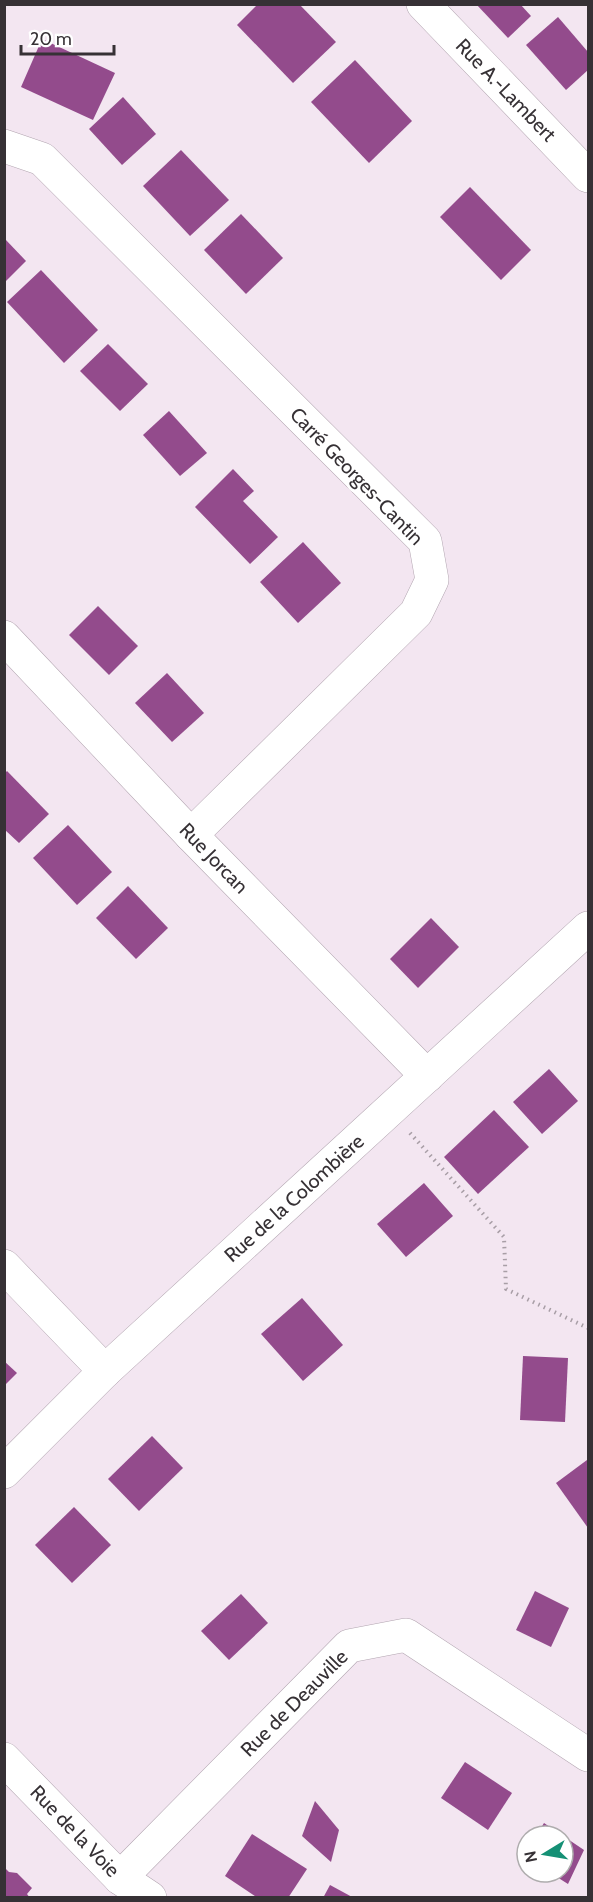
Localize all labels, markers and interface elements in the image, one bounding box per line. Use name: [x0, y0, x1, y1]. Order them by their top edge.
scale bar: [21, 18, 114, 56]
text: 20 m: [30, 28, 72, 50]
street label: Rue A.-Lambert: [451, 34, 561, 147]
street label: Carré Georges-Cantin: [285, 402, 429, 550]
street label: Rue Jorcan: [175, 818, 253, 898]
street label: Rue de la Colombière: [219, 1129, 369, 1267]
street label: Rue de Deauville: [236, 1645, 352, 1761]
street label: Rue de la Voie: [25, 1780, 125, 1882]
north arrow: [515, 1824, 575, 1884]
text: N: [520, 1849, 541, 1864]

